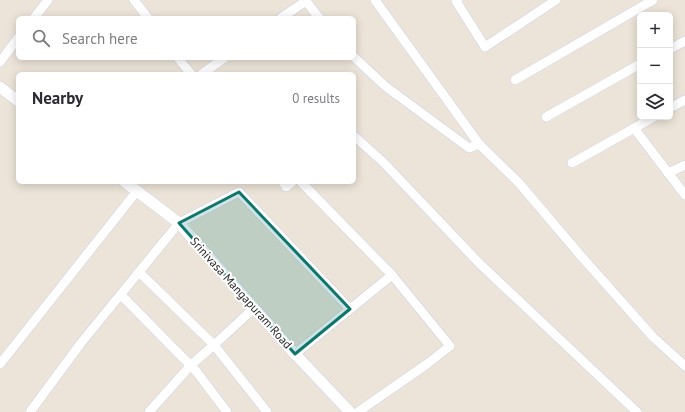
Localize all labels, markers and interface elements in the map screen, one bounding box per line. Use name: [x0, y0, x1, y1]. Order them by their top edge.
map controls: [637, 12, 673, 120]
button: +: [637, 12, 673, 48]
search box: [16, 16, 356, 60]
icon: search: [30, 27, 52, 49]
text: Search here: [62, 29, 138, 48]
button: −: [637, 48, 673, 84]
button: layers: [637, 84, 673, 120]
text: Nearby: [32, 87, 83, 109]
text: 0 results: [292, 90, 340, 107]
street label: Srinivasa Mangapuram Road: [187, 234, 296, 352]

